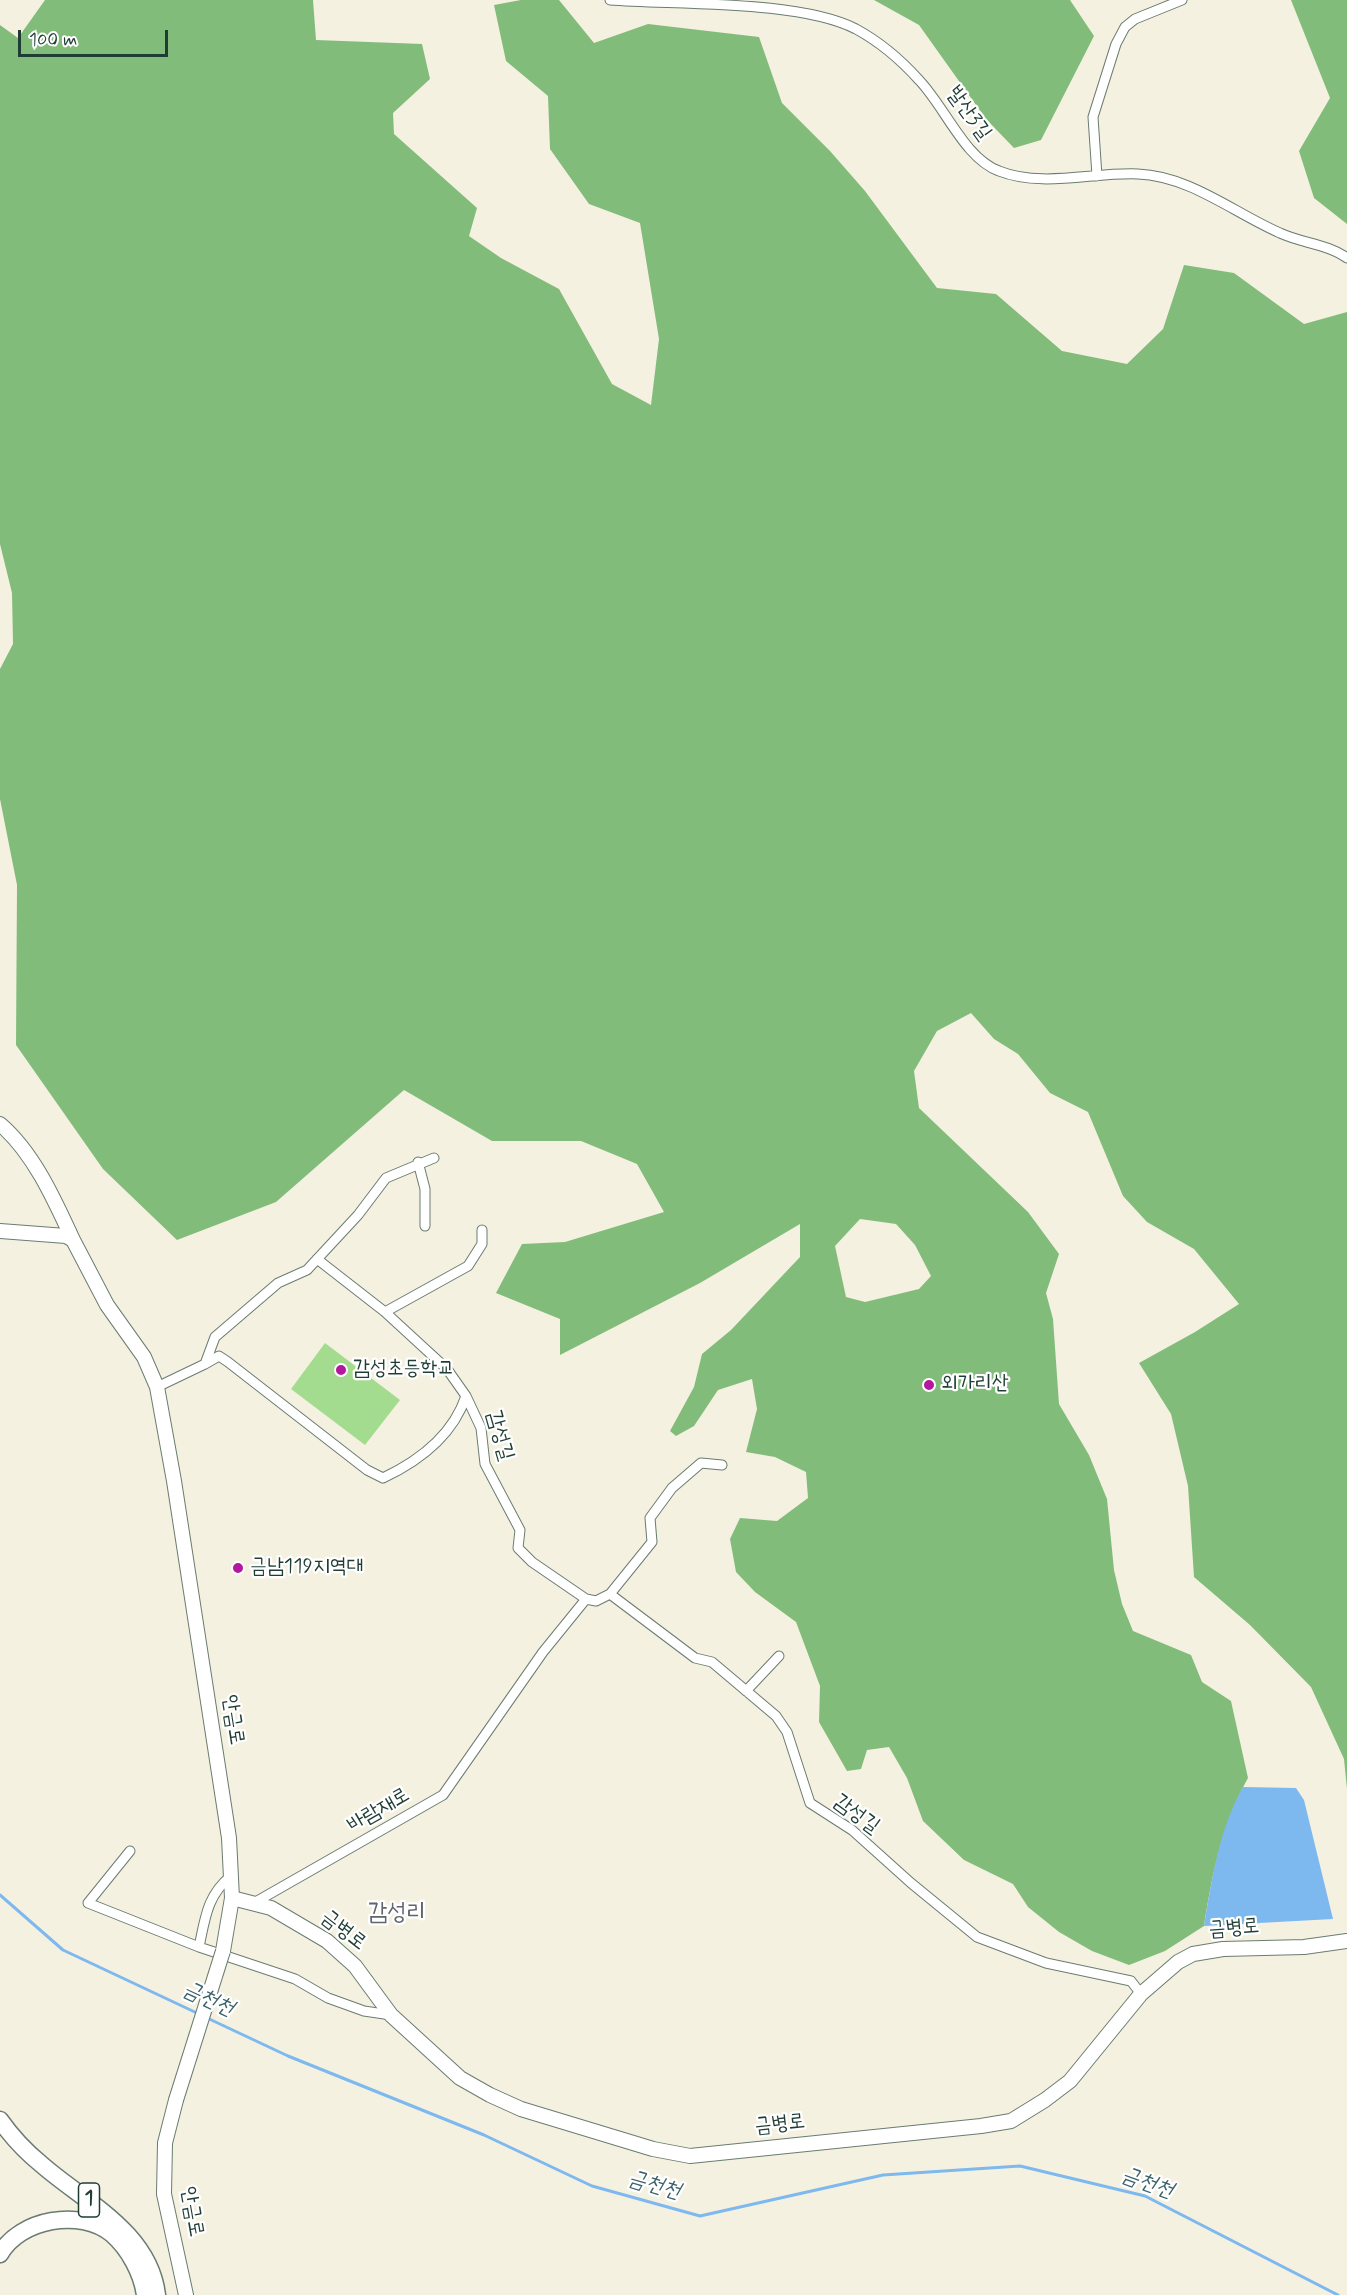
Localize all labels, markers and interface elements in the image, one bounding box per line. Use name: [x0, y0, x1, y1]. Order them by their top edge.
scale bar: [21, 18, 171, 56]
text: 100 m: [29, 28, 77, 52]
street label: 발산3길: [940, 82, 996, 146]
place label: 감성초등학교: [353, 1357, 454, 1383]
marker: 감성초등학교: [334, 1363, 348, 1377]
place label: 외가리산: [941, 1372, 1009, 1398]
marker: 외가리산: [922, 1378, 936, 1392]
street label: 감성길: [480, 1408, 518, 1464]
place label: 금남119지역대: [250, 1555, 364, 1581]
marker: 금남119지역대: [231, 1561, 245, 1575]
street label: 안금로: [216, 1693, 248, 1747]
street label: 바람재로: [343, 1783, 415, 1839]
street label: 감성길: [828, 1790, 884, 1840]
district label: 감성리: [368, 1900, 426, 1928]
street label: 금병로: [315, 1905, 371, 1957]
street label: 금병로: [1208, 1915, 1260, 1943]
water label: 금천천: [178, 1977, 238, 2023]
street label: 금병로: [753, 2110, 807, 2140]
water label: 금천천: [1118, 2163, 1176, 2205]
water label: 금천천: [625, 2166, 683, 2206]
road number: 1: [78, 2183, 100, 2217]
street label: 안금로: [174, 2185, 208, 2239]

